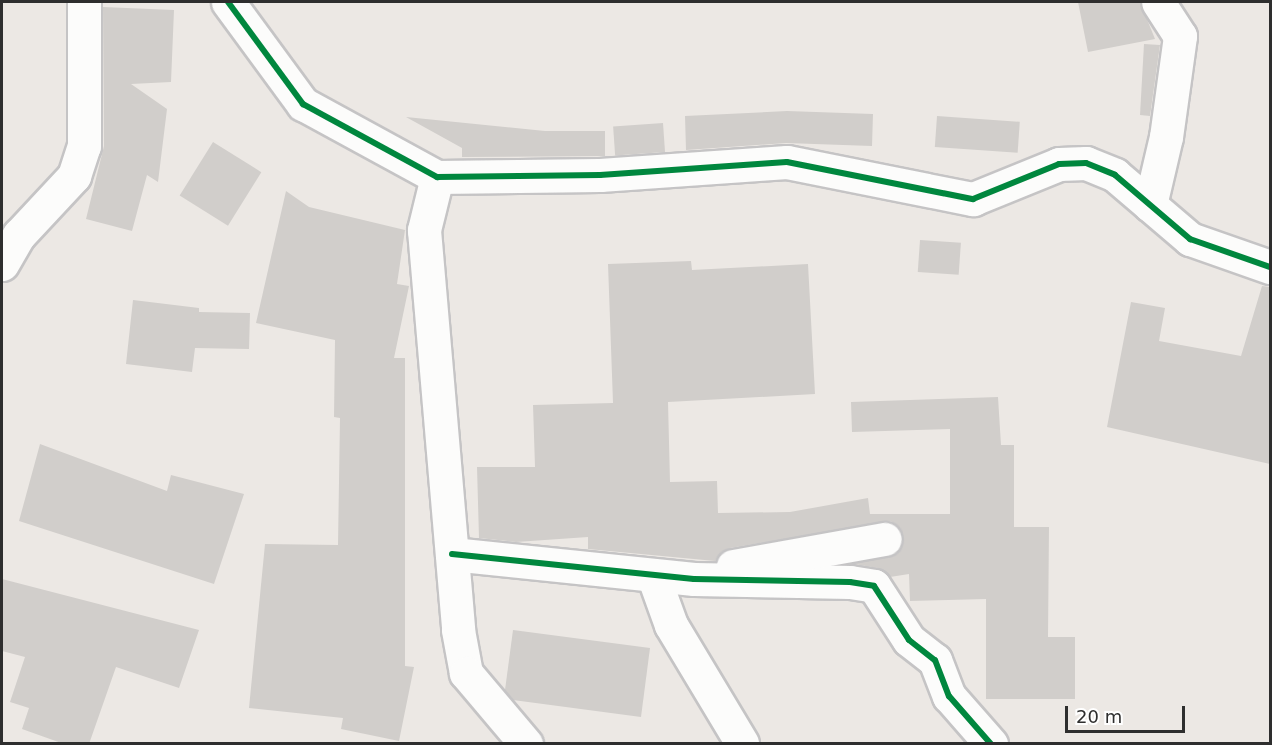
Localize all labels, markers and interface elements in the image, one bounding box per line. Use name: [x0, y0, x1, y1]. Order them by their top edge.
scale bar: [1068, 694, 1188, 732]
text: 20 m: [1076, 706, 1122, 727]

